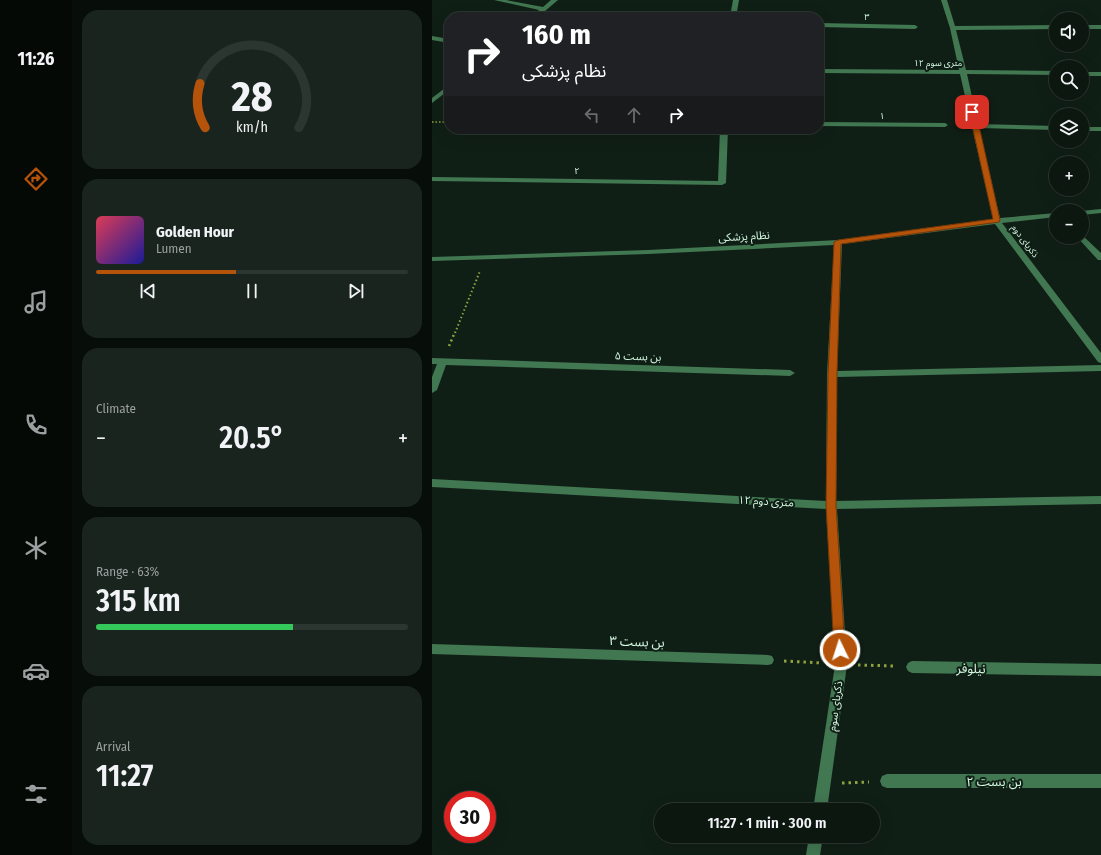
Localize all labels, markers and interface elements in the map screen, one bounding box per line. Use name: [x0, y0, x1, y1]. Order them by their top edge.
street label: ۳: [864, 12, 870, 22]
map controls: [1049, 12, 1089, 244]
button: sound: [1049, 12, 1089, 52]
text: 160 m: [522, 18, 591, 51]
icon: right: [456, 28, 508, 80]
text: 11:26: [18, 48, 54, 70]
street label: ۱۲ متری سوم: [914, 58, 963, 70]
text: نظام پزشکی: [522, 60, 606, 82]
button: search: [1049, 60, 1089, 100]
text: 28: [230, 71, 273, 121]
pin: [955, 95, 989, 129]
icon: arrive: [961, 101, 983, 123]
icon: left: [581, 104, 603, 126]
icon: ahead: [623, 104, 645, 126]
icon: right: [665, 104, 687, 126]
button: layers: [1049, 108, 1089, 148]
street label: ۱: [879, 111, 885, 121]
text: km/h: [236, 118, 268, 135]
button: +: [1049, 156, 1089, 196]
icon: directions: [22, 165, 50, 193]
street label: ۲: [574, 166, 580, 176]
button: −: [1049, 204, 1089, 244]
text: Golden Hour: [156, 223, 234, 241]
street label: ذکریای دوم: [1008, 223, 1040, 260]
street label: نظام پزشکی: [718, 229, 770, 245]
text: Lumen: [156, 241, 192, 256]
icon: previous: [137, 280, 159, 302]
icon: pause: [241, 280, 263, 302]
icon: next: [345, 280, 367, 302]
icon: music: [22, 288, 50, 316]
street label: بن بست ۵: [614, 349, 662, 364]
text: Climate: [96, 401, 136, 416]
icon: phone: [22, 411, 50, 439]
text: 20.5°: [219, 420, 285, 456]
text: −: [96, 425, 106, 452]
text: +: [398, 425, 408, 452]
street label: ۱۲ متری دوم: [738, 494, 794, 510]
icon: climate: [22, 534, 50, 562]
text: Range · 63%: [96, 564, 159, 579]
text: 315 km: [96, 583, 181, 619]
position arrow: [819, 629, 861, 671]
street label: بن بست ۳: [609, 633, 665, 651]
icon: car: [22, 657, 50, 685]
street label: نیلوفر: [955, 661, 986, 676]
street label: ذکریای سوم: [826, 680, 846, 732]
text: Arrival: [96, 739, 130, 754]
text: 11:27: [96, 758, 153, 794]
street label: بن بست ۲: [966, 774, 1022, 790]
icon: filters: [22, 780, 50, 808]
speed limit sign: 30: [444, 791, 496, 843]
text: 11:27 · 1 min · 300 m: [708, 814, 827, 832]

